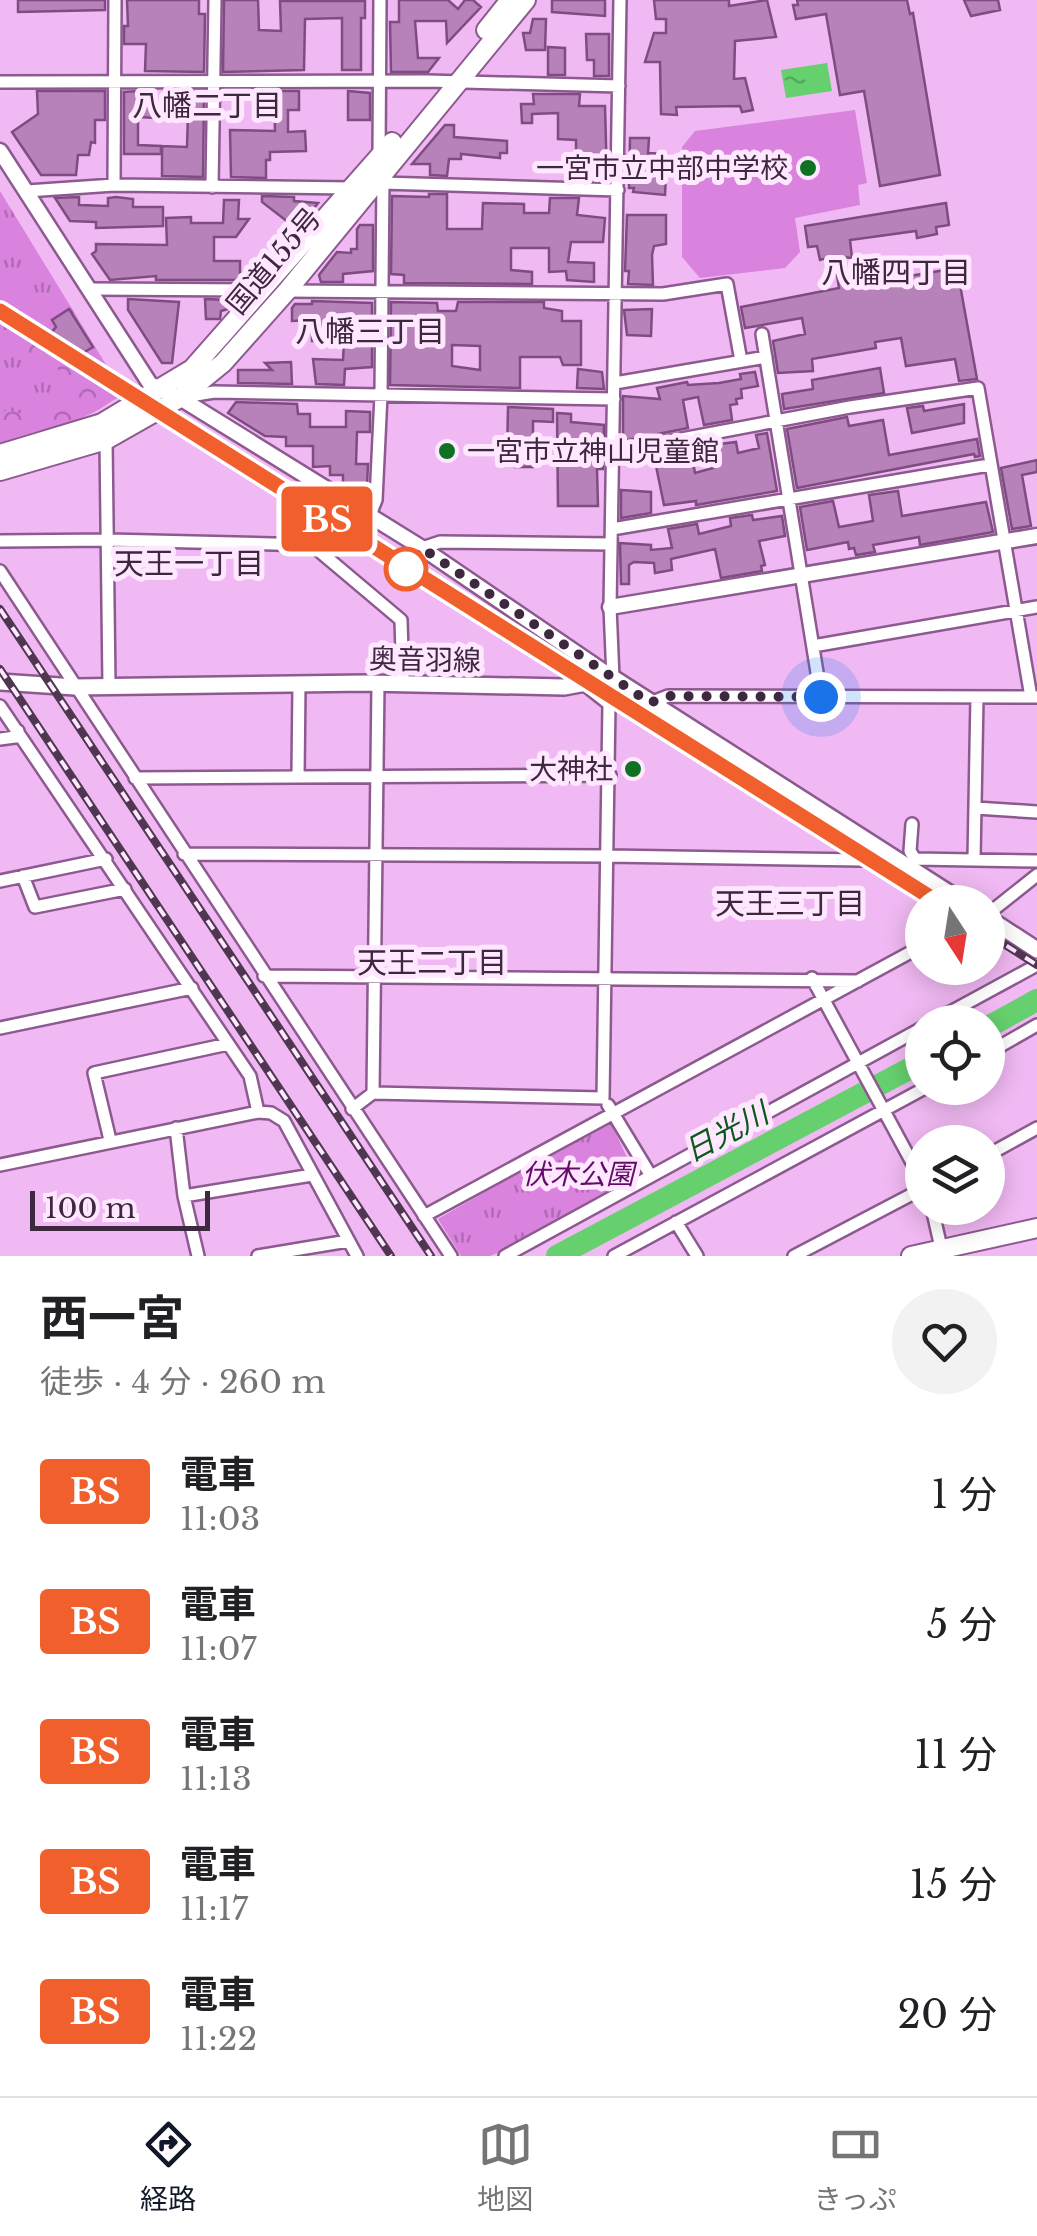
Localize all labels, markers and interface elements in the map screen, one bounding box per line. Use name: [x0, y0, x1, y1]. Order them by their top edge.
district label: 八幡二丁目: [132, 87, 282, 124]
place label: 一宮市立中部中学校: [536, 151, 788, 186]
marker: 一宮市立中部中学校: [797, 157, 819, 179]
street label: 国道155号: [219, 201, 329, 321]
district label: 八幡四丁目: [821, 254, 971, 291]
district label: 八幡三丁目: [295, 313, 445, 350]
place label: 一宮市立神山児童館: [467, 434, 719, 469]
marker: 一宮市立神山児童館: [436, 440, 458, 462]
line badge: BS: [282, 486, 372, 552]
text: BS: [301, 498, 353, 541]
district label: 天王一丁目: [114, 545, 264, 582]
unlabelled marker: [385, 548, 427, 590]
street label: 奥音羽線: [369, 642, 481, 678]
your location: [796, 672, 846, 722]
place label: 大神社: [529, 752, 613, 787]
marker: 大神社: [622, 758, 644, 780]
district label: 天王三丁目: [715, 885, 865, 922]
north arrow: [905, 885, 1005, 985]
map controls: [905, 885, 1005, 1225]
district label: 天王二丁目: [357, 944, 507, 981]
button: locate: [905, 1005, 1005, 1105]
water label: 日光川: [678, 1093, 777, 1169]
button: layers: [905, 1125, 1005, 1225]
park label: 伏木公園: [522, 1157, 638, 1192]
scale bar: [30, 1186, 210, 1230]
text: 100 m: [45, 1191, 136, 1226]
text: 西一宮: [40, 1288, 184, 1348]
button: heart: [892, 1289, 997, 1394]
text: 徒歩 · 4 分 · 260 m: [40, 1362, 326, 1402]
text: 電車: [180, 1451, 256, 1498]
text: BS: [69, 1470, 121, 1513]
text: 1 分: [931, 1471, 997, 1518]
text: 11:03: [180, 1499, 260, 1539]
text: 電車: [180, 1581, 256, 1628]
text: BS: [69, 1600, 121, 1643]
text: 5 分: [927, 1601, 997, 1648]
text: 11:07: [180, 1629, 257, 1669]
text: 電車: [180, 1711, 256, 1758]
text: BS: [69, 1730, 121, 1773]
text: 11 分: [914, 1731, 997, 1778]
text: 11:13: [180, 1759, 252, 1799]
text: 電車: [180, 1841, 256, 1888]
text: BS: [69, 1860, 121, 1903]
text: 15 分: [910, 1861, 997, 1908]
text: 11:17: [180, 1889, 248, 1929]
text: 電車: [180, 1971, 256, 2018]
text: BS: [69, 1990, 121, 2033]
text: 20 分: [898, 1991, 997, 2038]
text: 11:22: [180, 2019, 257, 2059]
tab: 経路: [140, 2117, 196, 2217]
tab: 地図: [477, 2117, 533, 2217]
tab: きっぷ: [814, 2117, 897, 2217]

